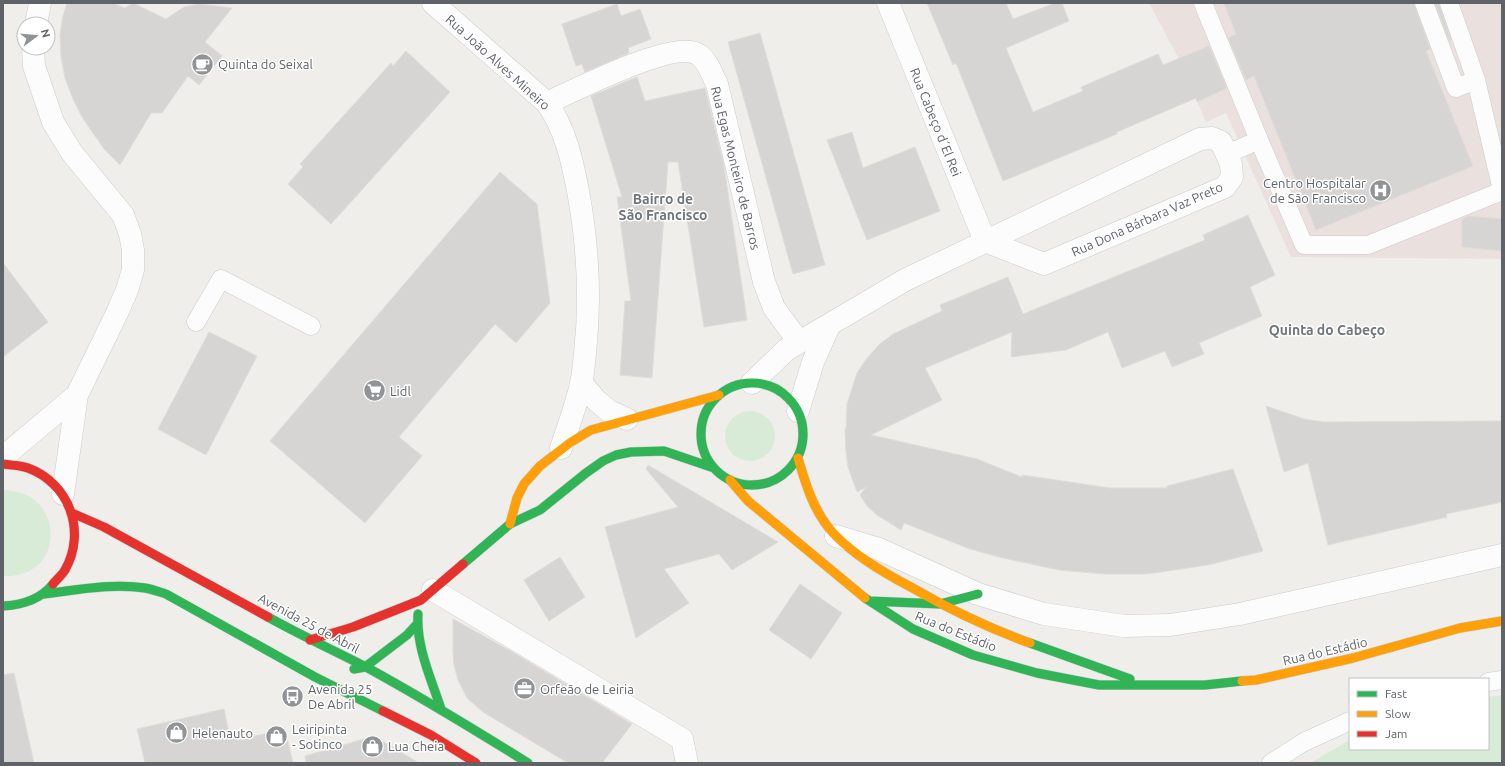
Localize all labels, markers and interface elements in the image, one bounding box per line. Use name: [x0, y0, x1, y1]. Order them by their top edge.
street label: Rua João Alves Mineiro: [443, 12, 553, 112]
north arrow: [16, 16, 56, 56]
text: N: [39, 28, 53, 39]
cafe icon: Quinta do Seixal: [189, 51, 215, 77]
place label: Quinta do Seixal: [218, 57, 313, 72]
street label: Rua Cabeço d´El Rei: [908, 66, 964, 178]
street label: Rua Egas Monteiro de Barros: [709, 85, 763, 252]
place label: Centro Hospitalar de São Francisco: [1263, 176, 1366, 205]
hospital icon: Centro Hospitalar de São Francisco: [1368, 177, 1394, 203]
street label: Rua Dona Bárbara Vaz Preto: [1069, 179, 1225, 259]
district label: Bairro de São Francisco: [619, 191, 707, 223]
district label: Quinta do Cabeço: [1269, 322, 1385, 339]
supermarket icon: Lidl: [362, 378, 388, 404]
place label: Lidl: [390, 384, 411, 398]
street label: Avenida 25 de Abril: [256, 590, 363, 656]
street label: Rua do Estádio: [913, 608, 999, 654]
street label: Rua do Estádio: [1281, 634, 1369, 668]
office icon: Orfeão de Leiria: [511, 676, 537, 702]
legend: [1349, 678, 1489, 750]
place label: Avenida 25 De Abril: [308, 682, 372, 711]
place label: Orfeão de Leiria: [540, 682, 634, 696]
bus stop icon: Avenida 25 De Abril: [280, 683, 306, 709]
text: Fast: [1385, 687, 1407, 700]
text: Slow: [1385, 707, 1411, 720]
shop icon: Helenauto: [164, 720, 190, 746]
place label: Leiripinta - Sotinco: [292, 722, 347, 751]
shop icon: Leiripinta - Sotinco: [263, 723, 289, 749]
place label: Helenauto: [192, 726, 253, 740]
text: Jam: [1385, 727, 1407, 740]
shop icon: Lua Cheia: [359, 733, 385, 759]
place label: Lua Cheia: [388, 739, 444, 753]

